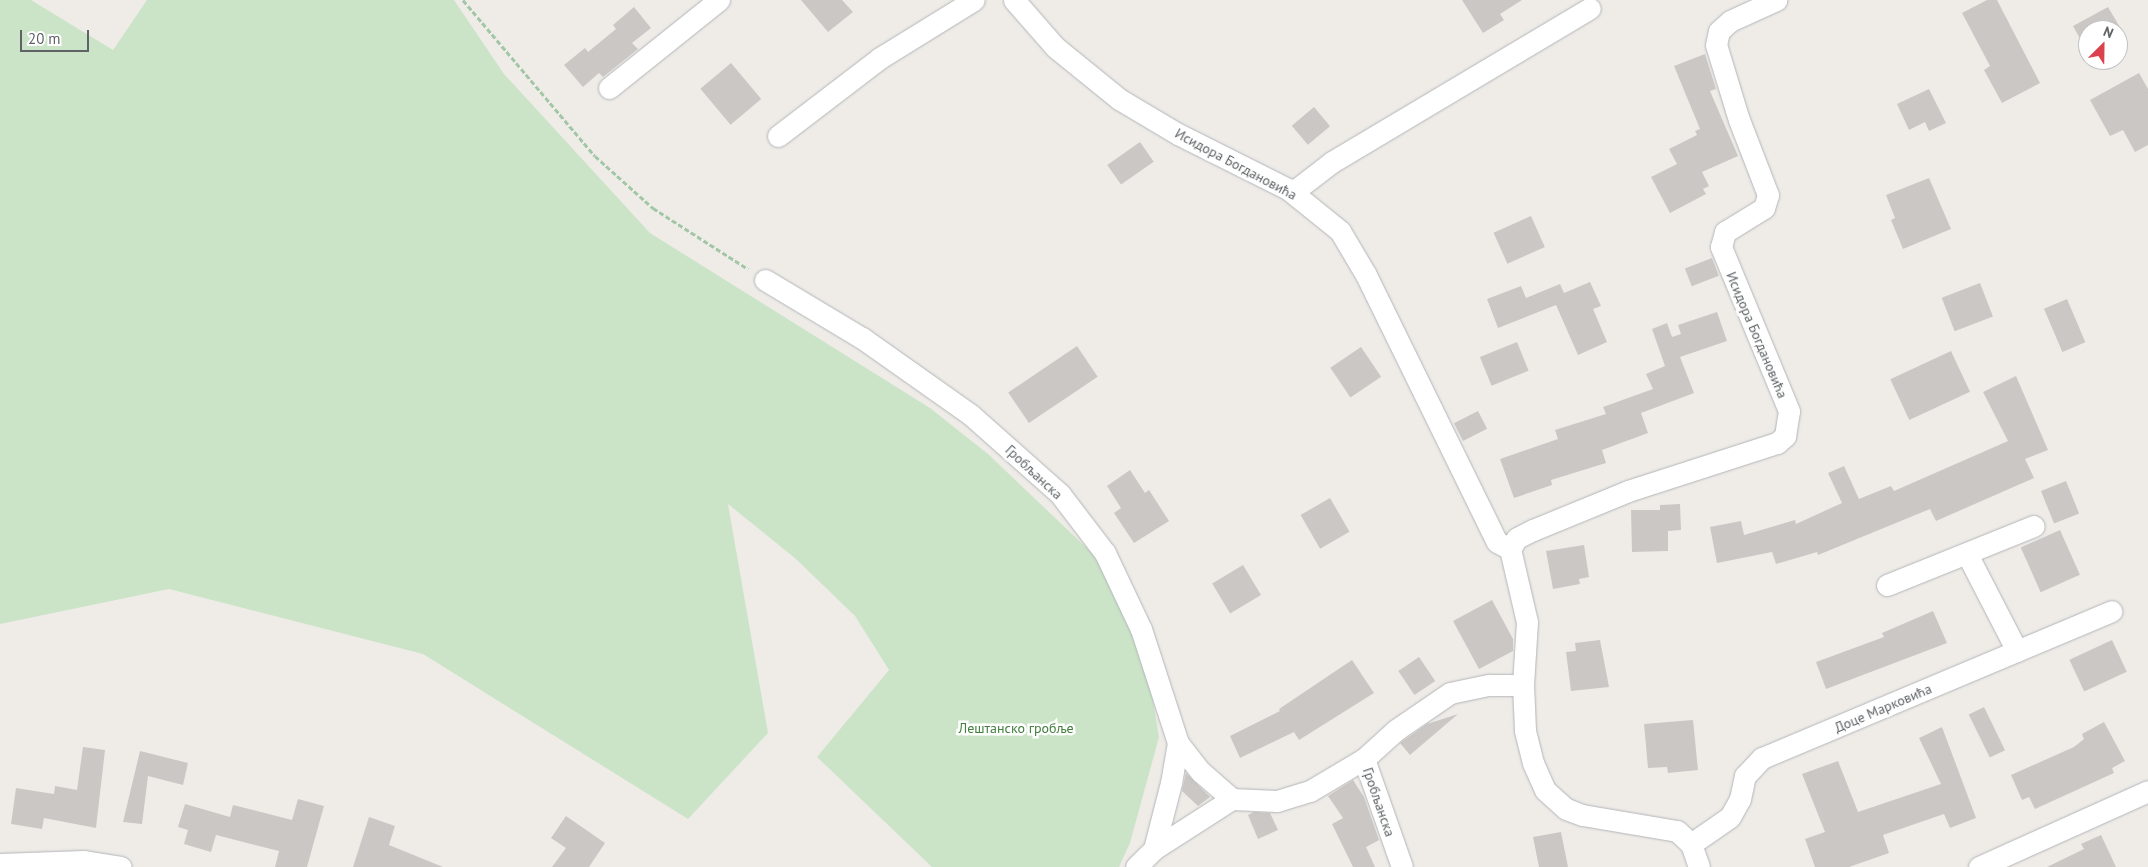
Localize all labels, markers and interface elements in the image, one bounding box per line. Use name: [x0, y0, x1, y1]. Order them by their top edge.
scale bar: [22, 20, 91, 52]
north arrow: [2078, 20, 2128, 70]
text: N: [2101, 22, 2116, 42]
text: 20 m: [28, 29, 61, 48]
street label: Исидора Богдановића: [1172, 125, 1300, 203]
street label: Исидора Богдановића: [1723, 269, 1791, 401]
street label: Гробљанска: [1002, 441, 1066, 503]
street label: Доце Марковића: [1832, 680, 1934, 736]
park label: Лештанско гробље: [958, 720, 1074, 736]
street label: Гробљанска: [1359, 765, 1399, 839]

